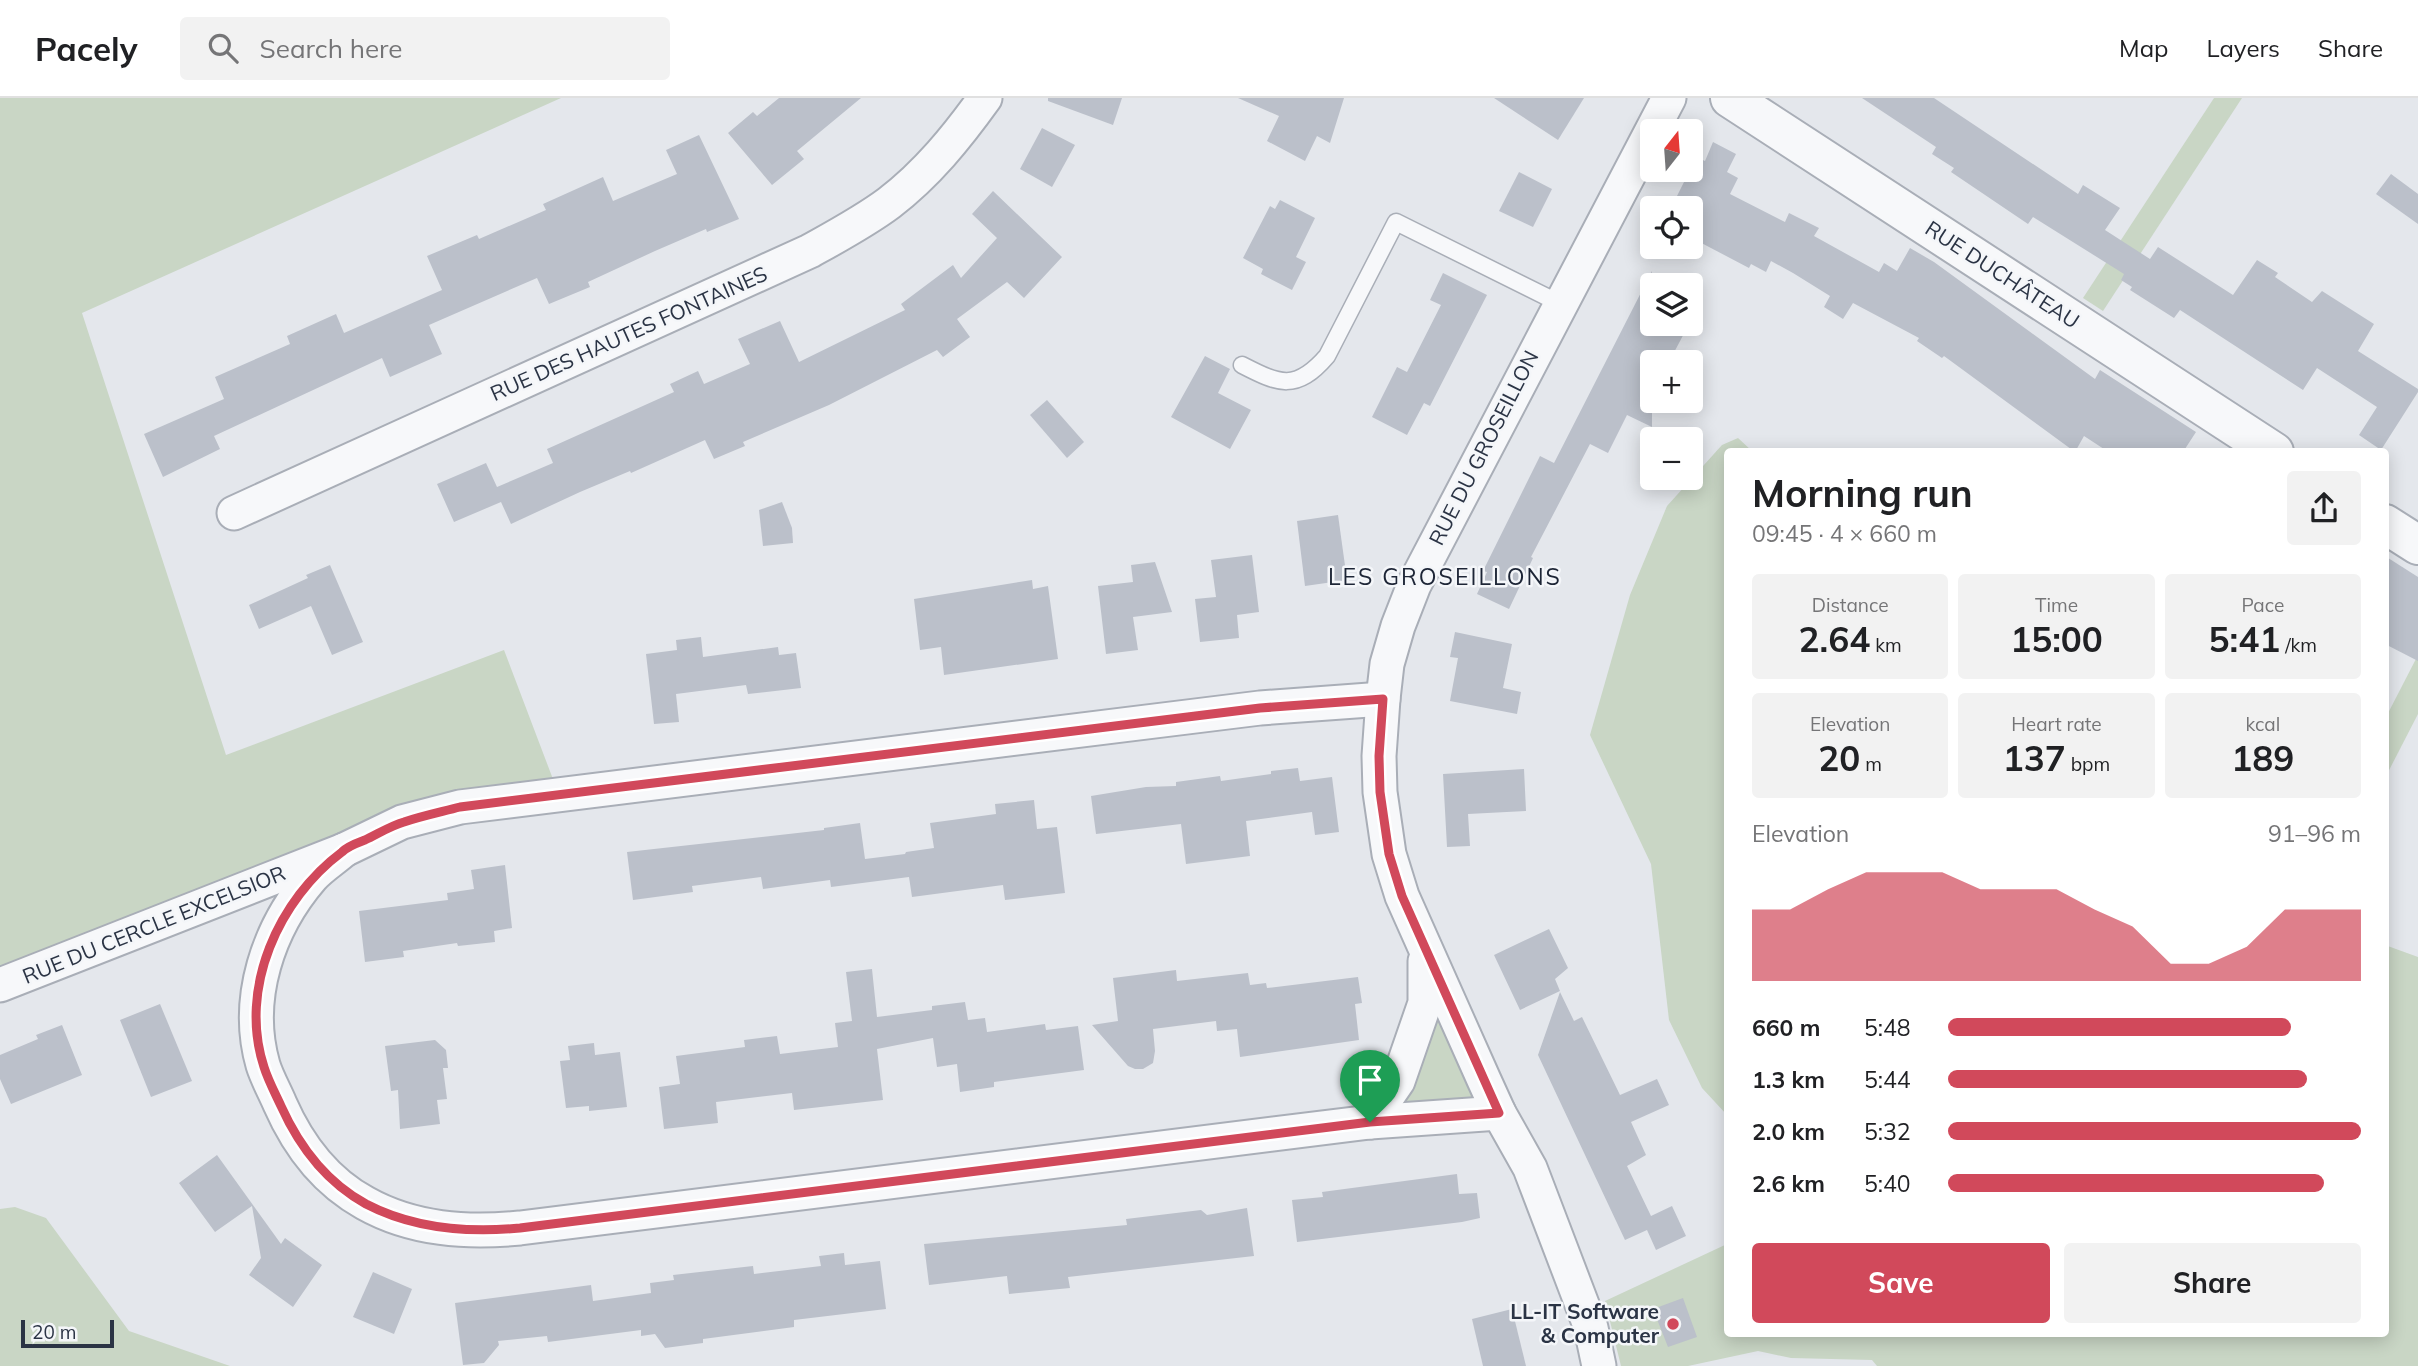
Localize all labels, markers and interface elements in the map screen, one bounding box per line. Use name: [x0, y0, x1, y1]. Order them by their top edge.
search box: [180, 17, 670, 80]
text: Pacely: [35, 28, 138, 69]
icon: search: [204, 29, 242, 67]
text: Search here: [260, 32, 403, 65]
text: Map: [2119, 33, 2168, 63]
text: Layers: [2206, 33, 2280, 63]
text: Share: [2318, 33, 2383, 63]
north arrow: [1640, 119, 1703, 182]
map controls: [1640, 119, 1703, 490]
button: locate: [1640, 196, 1703, 259]
street label: RUE DUCHÂTEAU: [1921, 215, 2084, 334]
street label: RUE DES HAUTES FONTAINES: [486, 260, 771, 406]
button: layers: [1640, 273, 1703, 336]
street label: RUE DU GROSEILLON: [1423, 346, 1544, 549]
button: +: [1640, 350, 1703, 413]
button: −: [1640, 427, 1703, 490]
text: Morning run: [1752, 469, 1973, 517]
button: share: [2287, 471, 2361, 545]
text: 09:45 · 4 × 660 m: [1752, 519, 1937, 548]
district label: LES GROSEILLONS: [1328, 562, 1562, 591]
text: Distance: [1812, 593, 1889, 617]
text: Time: [2035, 593, 2078, 617]
text: Pace: [2241, 593, 2284, 617]
text: 2.64: [1799, 617, 1870, 661]
text: 15:00: [2010, 617, 2103, 661]
text: 5:41: [2209, 617, 2280, 661]
text: km: [1870, 633, 1902, 657]
text: /km: [2280, 633, 2317, 657]
text: Elevation: [1810, 712, 1890, 736]
text: Heart rate: [2011, 712, 2102, 736]
text: kcal: [2245, 712, 2280, 736]
text: 20: [1818, 736, 1860, 780]
text: 137: [2003, 736, 2066, 780]
text: 189: [2231, 736, 2294, 780]
text: m: [1860, 752, 1882, 776]
text: bpm: [2066, 752, 2110, 776]
text: Elevation: [1752, 819, 1849, 848]
text: 91–96 m: [2268, 819, 2361, 848]
street label: RUE DU CERCLE EXCELSIOR: [18, 859, 289, 989]
text: 660 m: [1752, 1013, 1820, 1042]
text: 5:48: [1864, 1013, 1911, 1042]
pin: [1340, 1050, 1400, 1122]
icon: arrive: [1351, 1061, 1389, 1099]
text: 1.3 km: [1752, 1065, 1825, 1094]
text: 5:44: [1864, 1065, 1911, 1094]
text: 2.0 km: [1752, 1117, 1825, 1146]
text: 5:32: [1864, 1117, 1911, 1146]
text: 2.6 km: [1752, 1169, 1825, 1198]
text: 5:40: [1864, 1169, 1911, 1198]
button: Save: [1752, 1243, 2050, 1323]
button: Share: [2064, 1243, 2361, 1323]
place label: LL-IT Software & Computer: [1510, 1298, 1660, 1348]
marker: LL-IT Software & Computer: [1665, 1316, 1681, 1332]
scale bar: [21, 1317, 114, 1349]
text: 20 m: [32, 1320, 76, 1344]

